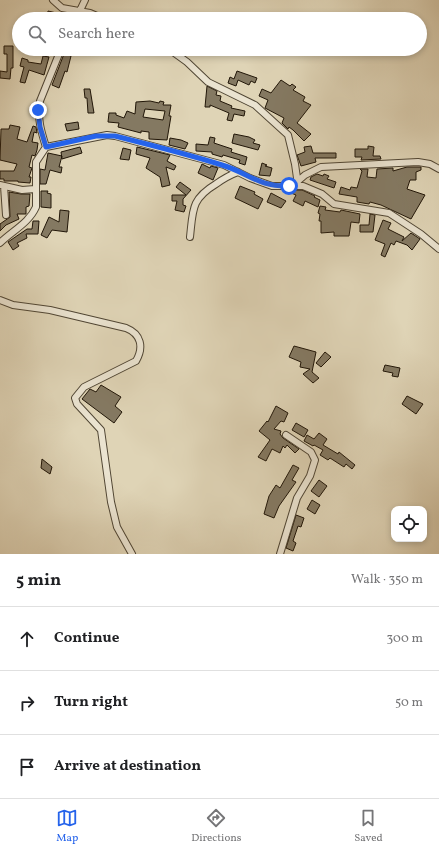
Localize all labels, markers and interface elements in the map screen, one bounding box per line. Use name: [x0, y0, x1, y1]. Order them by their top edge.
search box: [12, 12, 427, 56]
icon: search: [26, 23, 48, 45]
text: Search here: [58, 24, 135, 45]
route end: [29, 101, 47, 119]
route start: [280, 177, 298, 195]
map controls: [391, 506, 427, 542]
button: locate: [391, 506, 427, 542]
text: 5 min: [16, 569, 61, 592]
text: Walk · 350 m: [351, 571, 423, 589]
icon: ahead: [16, 628, 38, 650]
text: Continue: [54, 628, 119, 649]
text: 300 m: [387, 630, 423, 648]
icon: right: [16, 692, 38, 714]
text: Turn right: [54, 692, 128, 713]
text: 50 m: [395, 694, 423, 712]
icon: arrive: [16, 756, 38, 778]
text: Arrive at destination: [54, 756, 201, 777]
tab: Map: [56, 807, 78, 846]
tab: Directions: [191, 807, 242, 846]
tab: Saved: [354, 807, 383, 846]

